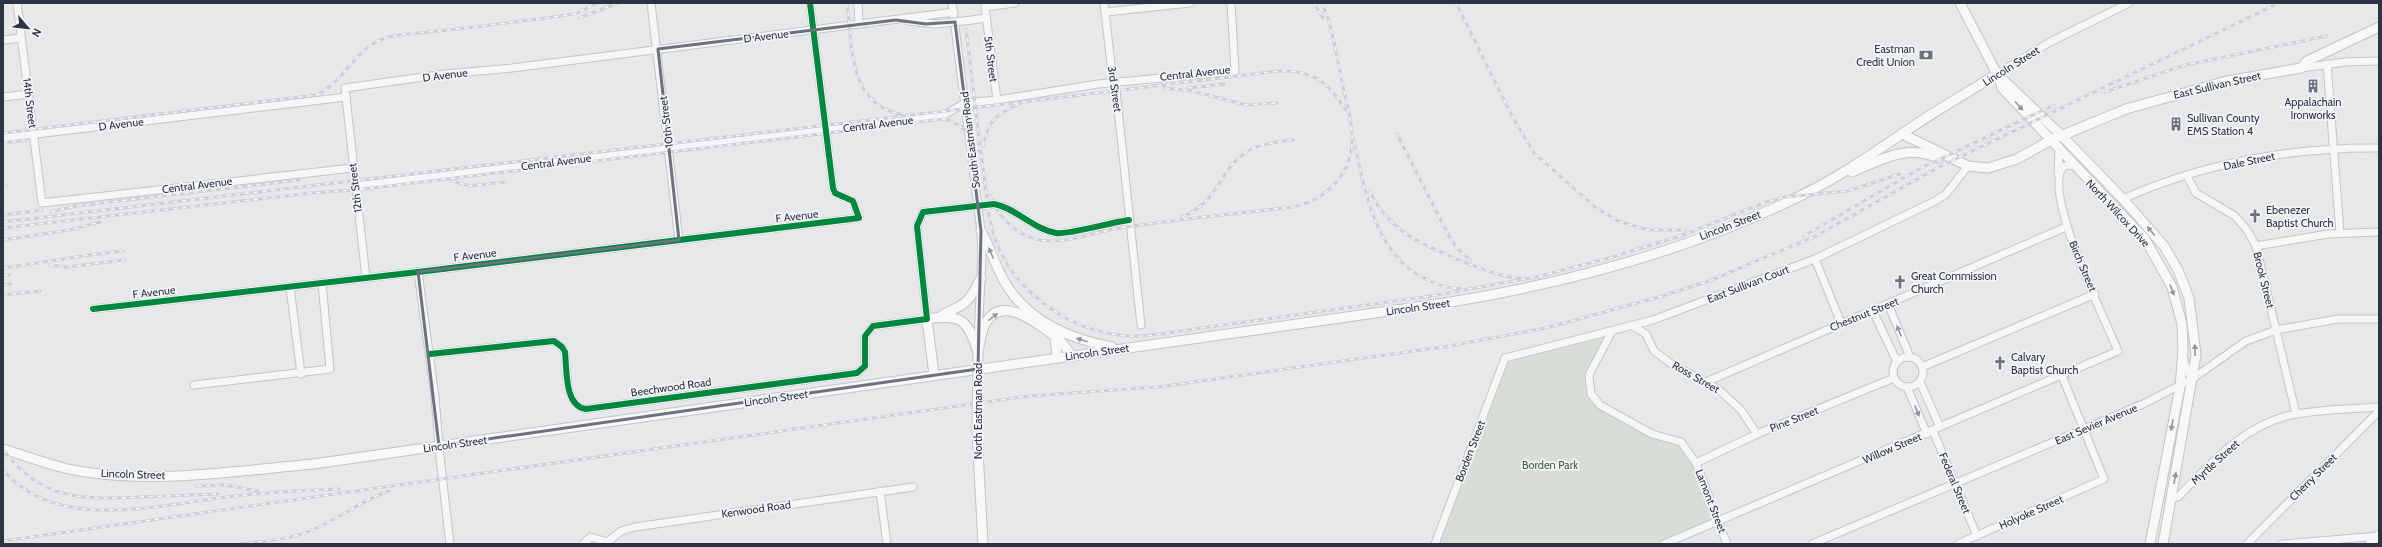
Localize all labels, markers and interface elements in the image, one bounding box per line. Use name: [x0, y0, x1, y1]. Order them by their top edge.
north arrow: [8, 8, 48, 48]
text: N: [29, 26, 45, 39]
street label: D Avenue: [743, 26, 790, 46]
street label: 5th Street: [981, 35, 1001, 83]
place label: Eastman Credit Union: [1856, 42, 1915, 69]
street label: Lincoln Street: [1980, 43, 2042, 89]
bank icon: Eastman Credit Union: [1918, 47, 1934, 63]
street label: Central Avenue: [1159, 62, 1231, 84]
street label: D Avenue: [422, 65, 469, 85]
street label: 3rd Street: [1105, 65, 1125, 113]
street label: East Sullivan Street: [2172, 68, 2262, 102]
street label: 14th Street: [20, 77, 40, 129]
building icon: Appalachain Ironworks: [2305, 78, 2321, 94]
street label: South Eastman Road: [957, 91, 983, 189]
street label: 10th Street: [656, 95, 676, 149]
place label: Appalachain Ironworks: [2285, 95, 2341, 122]
one-way arrow: [2014, 100, 2023, 111]
place label: Sullivan County EMS Station 4: [2187, 111, 2260, 138]
street label: Central Avenue: [842, 113, 914, 135]
street label: D Avenue: [98, 114, 145, 134]
building icon: Sullivan County EMS Station 4: [2168, 116, 2184, 132]
street label: Dale Street: [2222, 149, 2276, 173]
street label: Central Avenue: [520, 151, 592, 173]
street label: 12th Street: [345, 162, 365, 214]
street label: Central Avenue: [161, 174, 233, 196]
street label: North Wilcox Drive: [2083, 176, 2153, 250]
place label: Ebenezer Baptist Church: [2266, 203, 2334, 230]
street label: F Avenue: [775, 206, 820, 226]
street label: Lincoln Street: [1697, 207, 1763, 243]
church icon: Ebenezer Baptist Church: [2247, 208, 2263, 224]
one-way arrow: [2146, 226, 2156, 236]
street label: Birch Street: [2066, 238, 2100, 294]
street label: F Avenue: [453, 245, 498, 265]
one-way arrow: [988, 247, 994, 259]
street label: Brook Street: [2250, 250, 2278, 310]
street label: East Sullivan Court: [1705, 262, 1791, 306]
place label: Great Commission Church: [1911, 269, 1997, 296]
church icon: Great Commission Church: [1892, 274, 1908, 290]
street label: F Avenue: [132, 282, 177, 302]
one-way arrow: [2170, 284, 2176, 296]
street label: Chestnut Street: [1828, 294, 1901, 334]
street label: Lincoln Street: [1385, 296, 1451, 318]
one-way arrow: [987, 313, 998, 321]
one-way arrow: [1896, 325, 1902, 336]
one-way arrow: [1075, 337, 1087, 343]
street label: Lincoln Street: [1064, 341, 1130, 363]
one-way arrow: [2192, 343, 2198, 356]
place label: Calvary Baptist Church: [2011, 350, 2079, 377]
church icon: Calvary Baptist Church: [1992, 355, 2008, 371]
street label: Ross Street: [1670, 358, 1722, 396]
street label: North Eastman Road: [971, 363, 985, 459]
street label: Beechwood Road: [630, 374, 712, 400]
street label: Lincoln Street: [743, 387, 809, 409]
street label: East Sevier Avenue: [2053, 400, 2140, 448]
street label: Pine Street: [1768, 403, 1821, 435]
one-way arrow: [1914, 405, 1920, 416]
street label: Borden Street: [1452, 418, 1488, 484]
one-way arrow: [2169, 419, 2175, 431]
street label: Willow Street: [1860, 429, 1924, 467]
street label: Lincoln Street: [422, 433, 488, 455]
street label: Myrtle Street: [2188, 436, 2242, 487]
street label: Federal Street: [1936, 450, 1974, 516]
street label: Cherry Street: [2286, 450, 2340, 504]
park label: Borden Park: [1522, 458, 1578, 472]
street label: Lincoln Street: [101, 466, 166, 482]
street label: Lamont Street: [1692, 467, 1730, 535]
one-way arrow: [2172, 472, 2178, 484]
street label: Holyoke Street: [1997, 492, 2066, 532]
street label: Kenwood Road: [720, 497, 792, 521]

